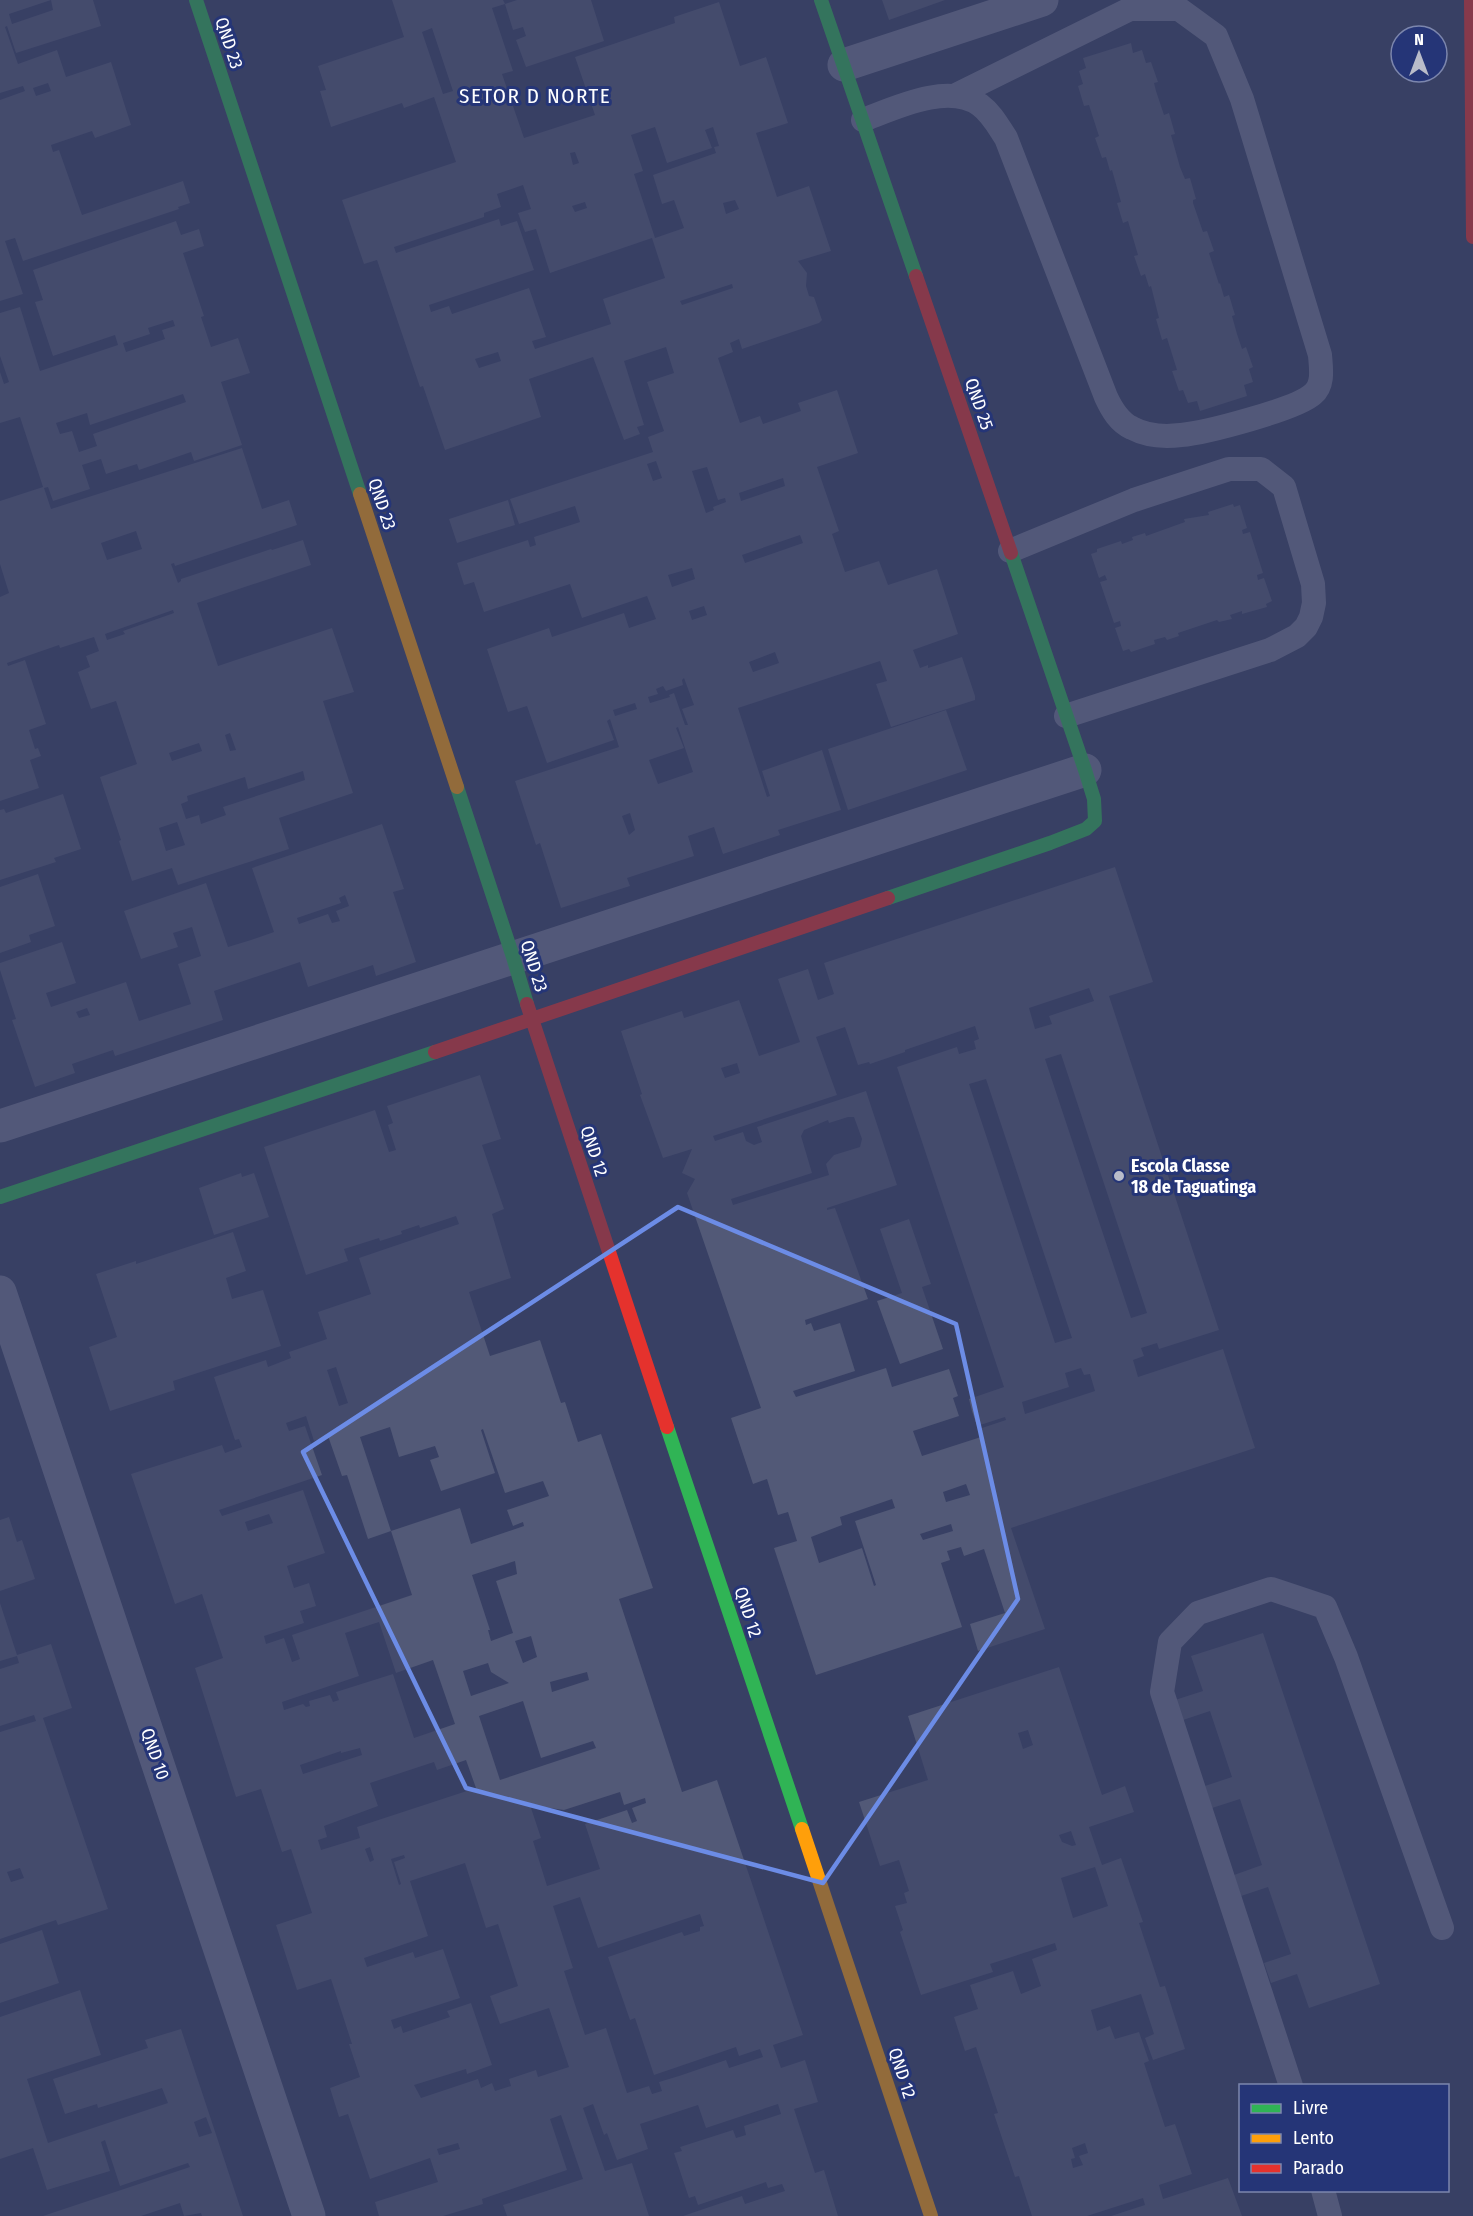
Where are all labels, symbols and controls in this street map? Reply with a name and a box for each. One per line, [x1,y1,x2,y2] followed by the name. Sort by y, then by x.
[210,14,248,72] street label: QND 23
[1389,24,1449,84] north arrow
[1414,30,1424,49] text: N
[459,83,611,109] district label: SETOR D NORTE
[960,375,998,433] street label: QND 25
[363,475,401,533] street label: QND 23
[516,937,552,995] street label: QND 23
[576,1123,612,1179] street label: QND 12
[1131,1155,1256,1198] place label: Escola Classe 18 de Taguatinga
[1112,1169,1126,1183] marker: Escola Classe 18 de Taguatinga
[730,1584,766,1640] street label: QND 12
[136,1725,174,1783] street label: QND 10
[884,2045,920,2101] street label: QND 12
[1239,2084,1449,2192] legend
[1293,2097,1328,2119] text: Livre
[1293,2127,1334,2149] text: Lento
[1293,2157,1344,2179] text: Parado

